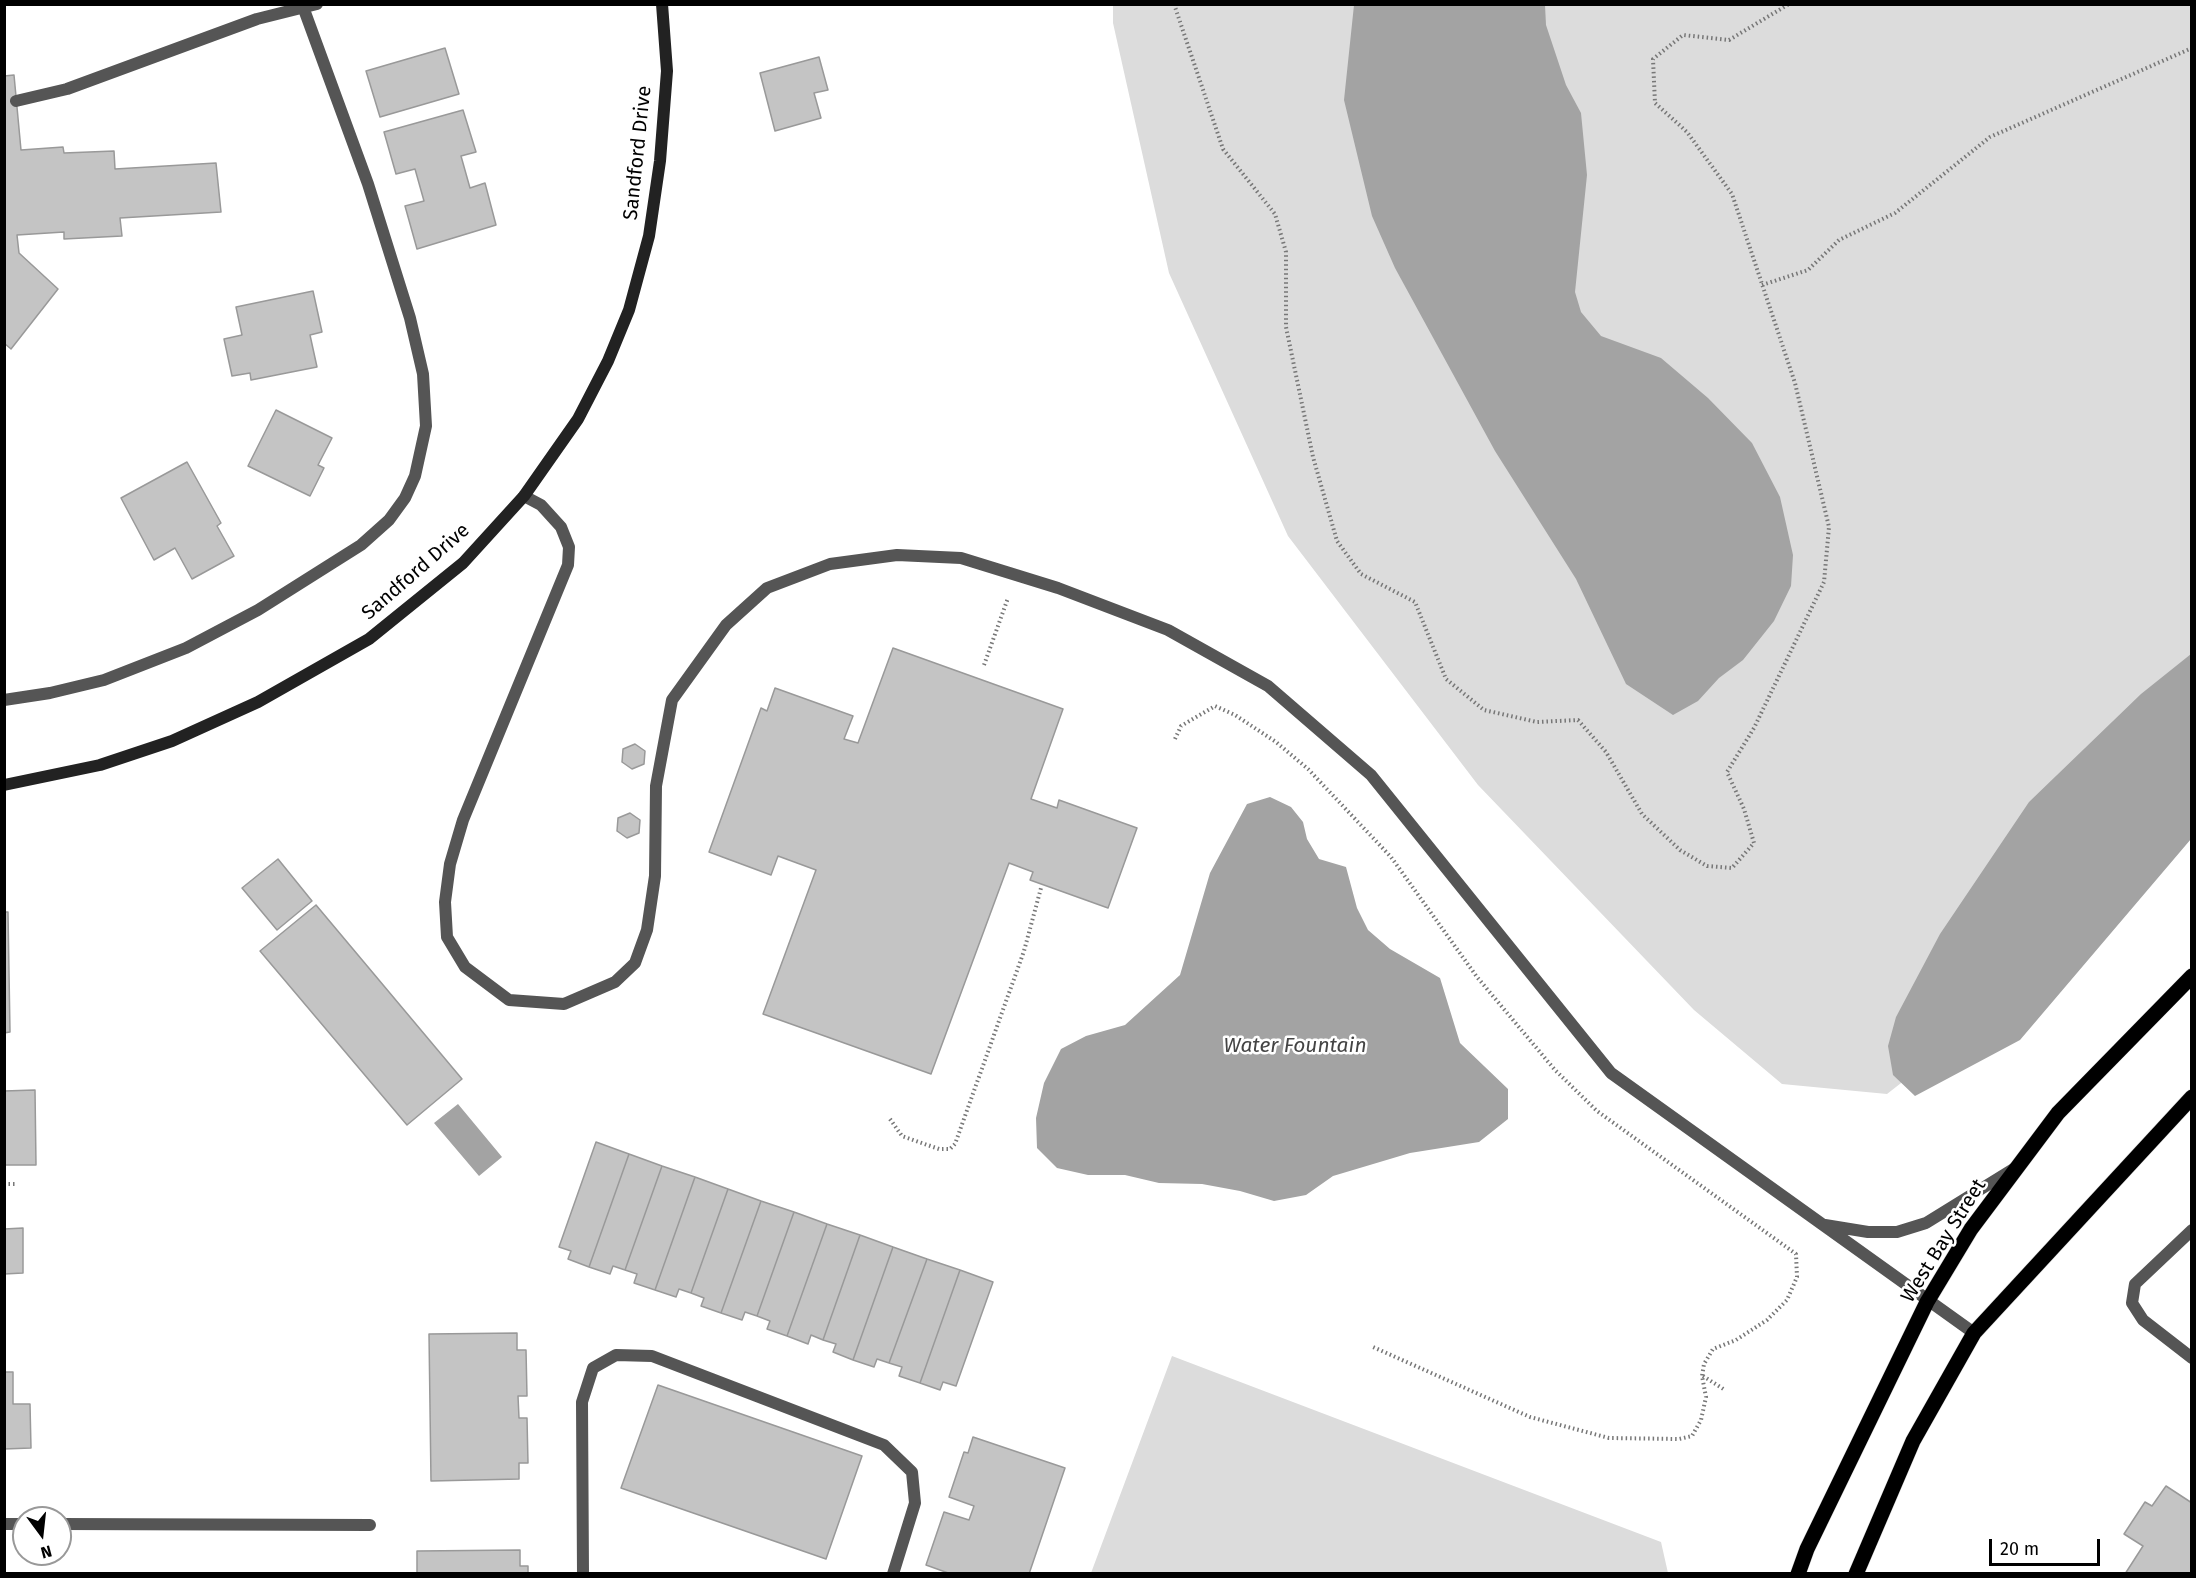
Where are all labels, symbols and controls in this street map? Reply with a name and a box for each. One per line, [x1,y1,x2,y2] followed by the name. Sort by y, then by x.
[619,85,657,221] street label: Sandford Drive
[357,519,475,625] street label: Sandford Drive
[1223,1033,1367,1059] water label: Water Fountain
[1896,1175,1992,1307] street label: West Bay Street
[12,1506,72,1566] north arrow
[1992,1527,2103,1565] scale bar
[2000,1538,2039,1560] text: 20 m
[39,1541,54,1562] text: N

